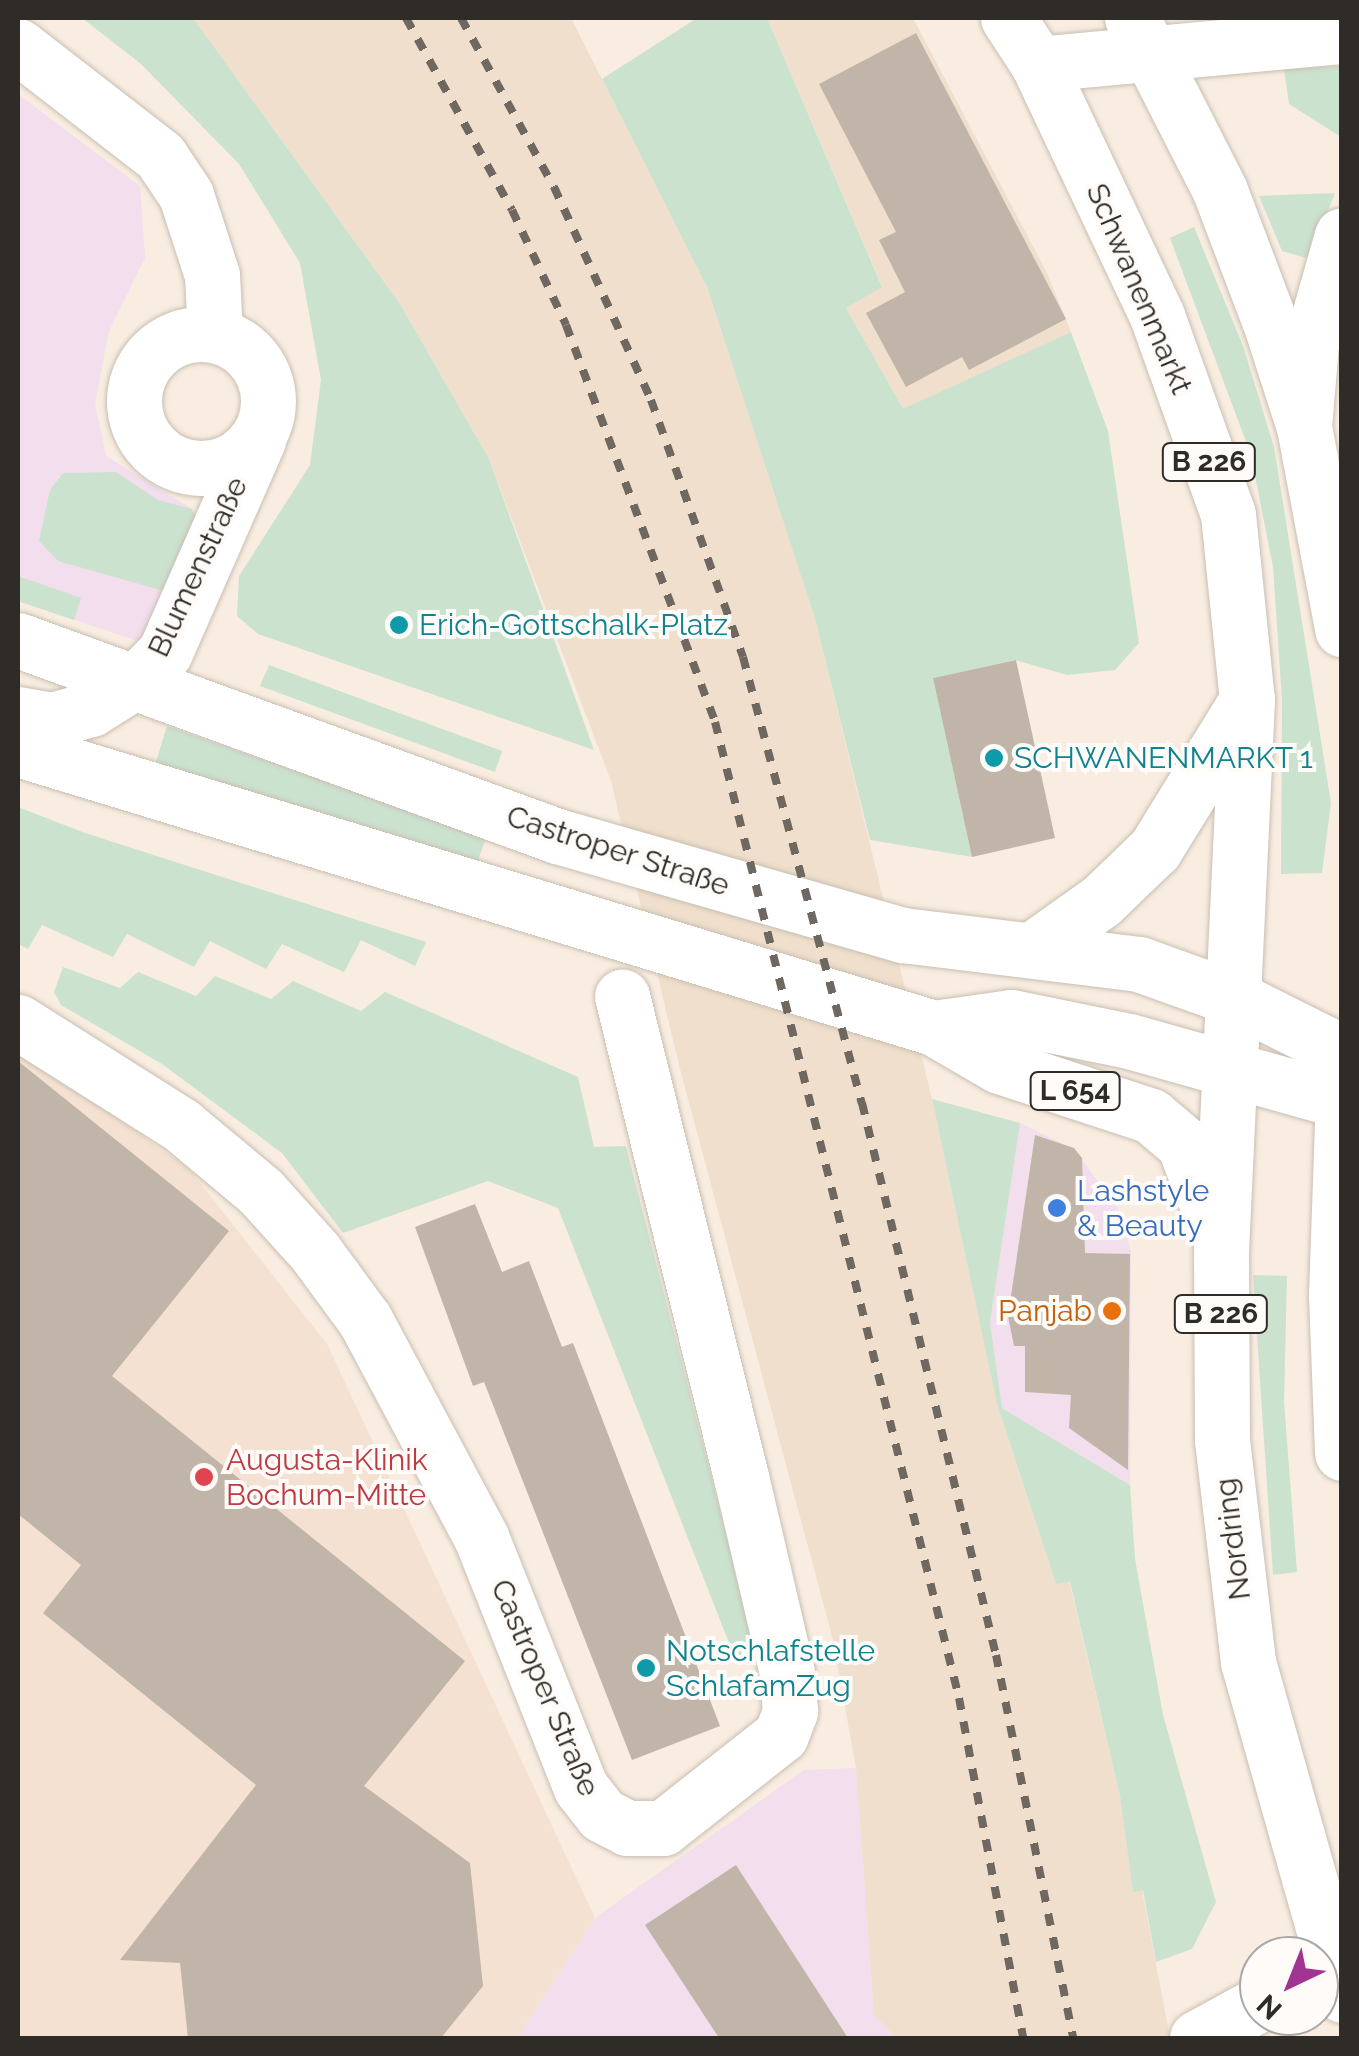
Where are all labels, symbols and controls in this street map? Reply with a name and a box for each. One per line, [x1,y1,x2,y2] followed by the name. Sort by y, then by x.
[1078,178,1200,400] street label: Schwanenmarkt
[1162,439,1256,485] road number: B 226
[141,471,255,663] street label: Blumenstraße
[419,607,728,643] place label: Erich-Gottschalk-Platz
[388,614,410,636] marker: Erich-Gottschalk-Platz
[1014,740,1314,776] place label: SCHWANENMARKT 1
[983,747,1005,769] marker: SCHWANENMARKT 1
[502,798,734,904] street label: Castroper Straße
[1028,1068,1122,1114] road number: L 654
[1077,1173,1209,1244] place label: Lashstyle & Beauty
[1046,1197,1068,1219] marker: Lashstyle & Beauty
[1174,1291,1268,1337] road number: B 226
[998,1293,1092,1329] place label: Panjab
[1101,1300,1123,1322] marker: Panjab
[226,1442,428,1512] place label: Augusta-Klinik Bochum-Mitte
[191,1464,217,1490] marker: Augusta-Klinik Bochum-Mitte
[1208,1476,1258,1602] street label: Nordring
[483,1574,607,1802] street label: Castroper Straße
[666,1633,875,1704] place label: Notschlafstelle SchlafamZug
[635,1657,657,1679] marker: Notschlafstelle SchlafamZug
[1239,1936,1339,2036] north arrow
[1250,1987,1289,2026] text: N

